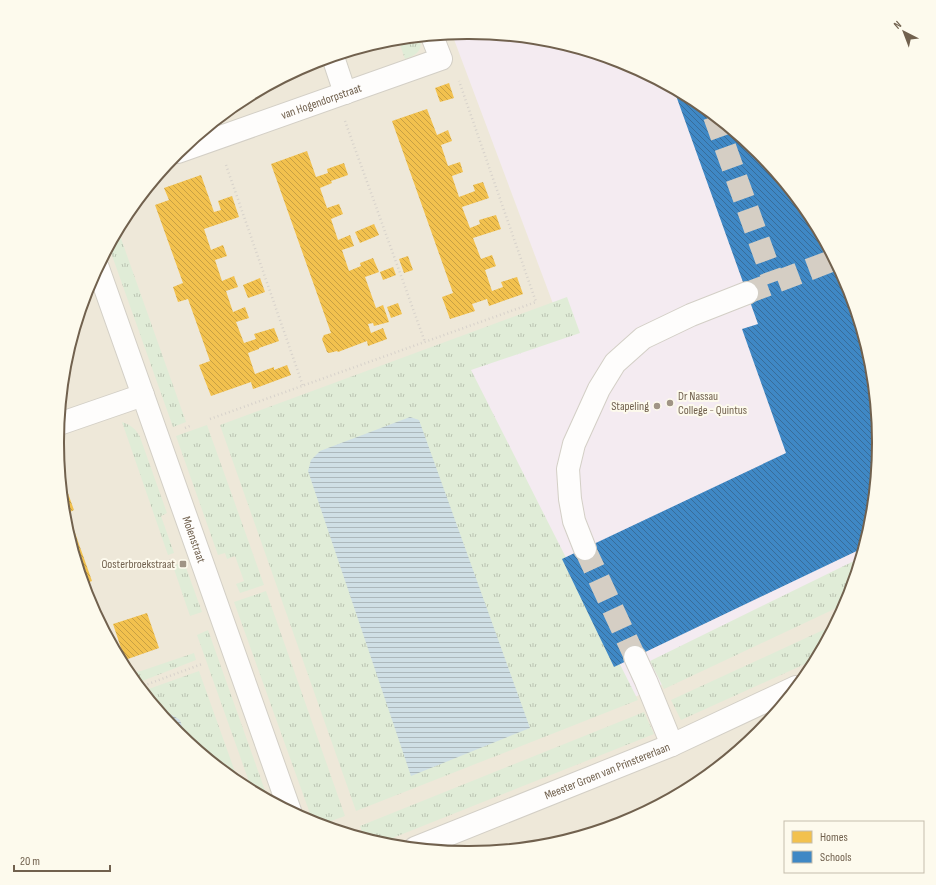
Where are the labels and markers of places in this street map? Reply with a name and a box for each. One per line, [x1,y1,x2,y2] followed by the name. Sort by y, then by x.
[678,389,747,418] place label: Dr Nassau College - Quintus
[665,398,675,408] marker: Dr Nassau College - Quintus
[611,399,649,414] place label: Stapeling
[652,401,662,411] marker: Stapeling
[101,557,175,572] place label: Oosterbroekstraat
[178,559,188,569] marker: Oosterbroekstraat

